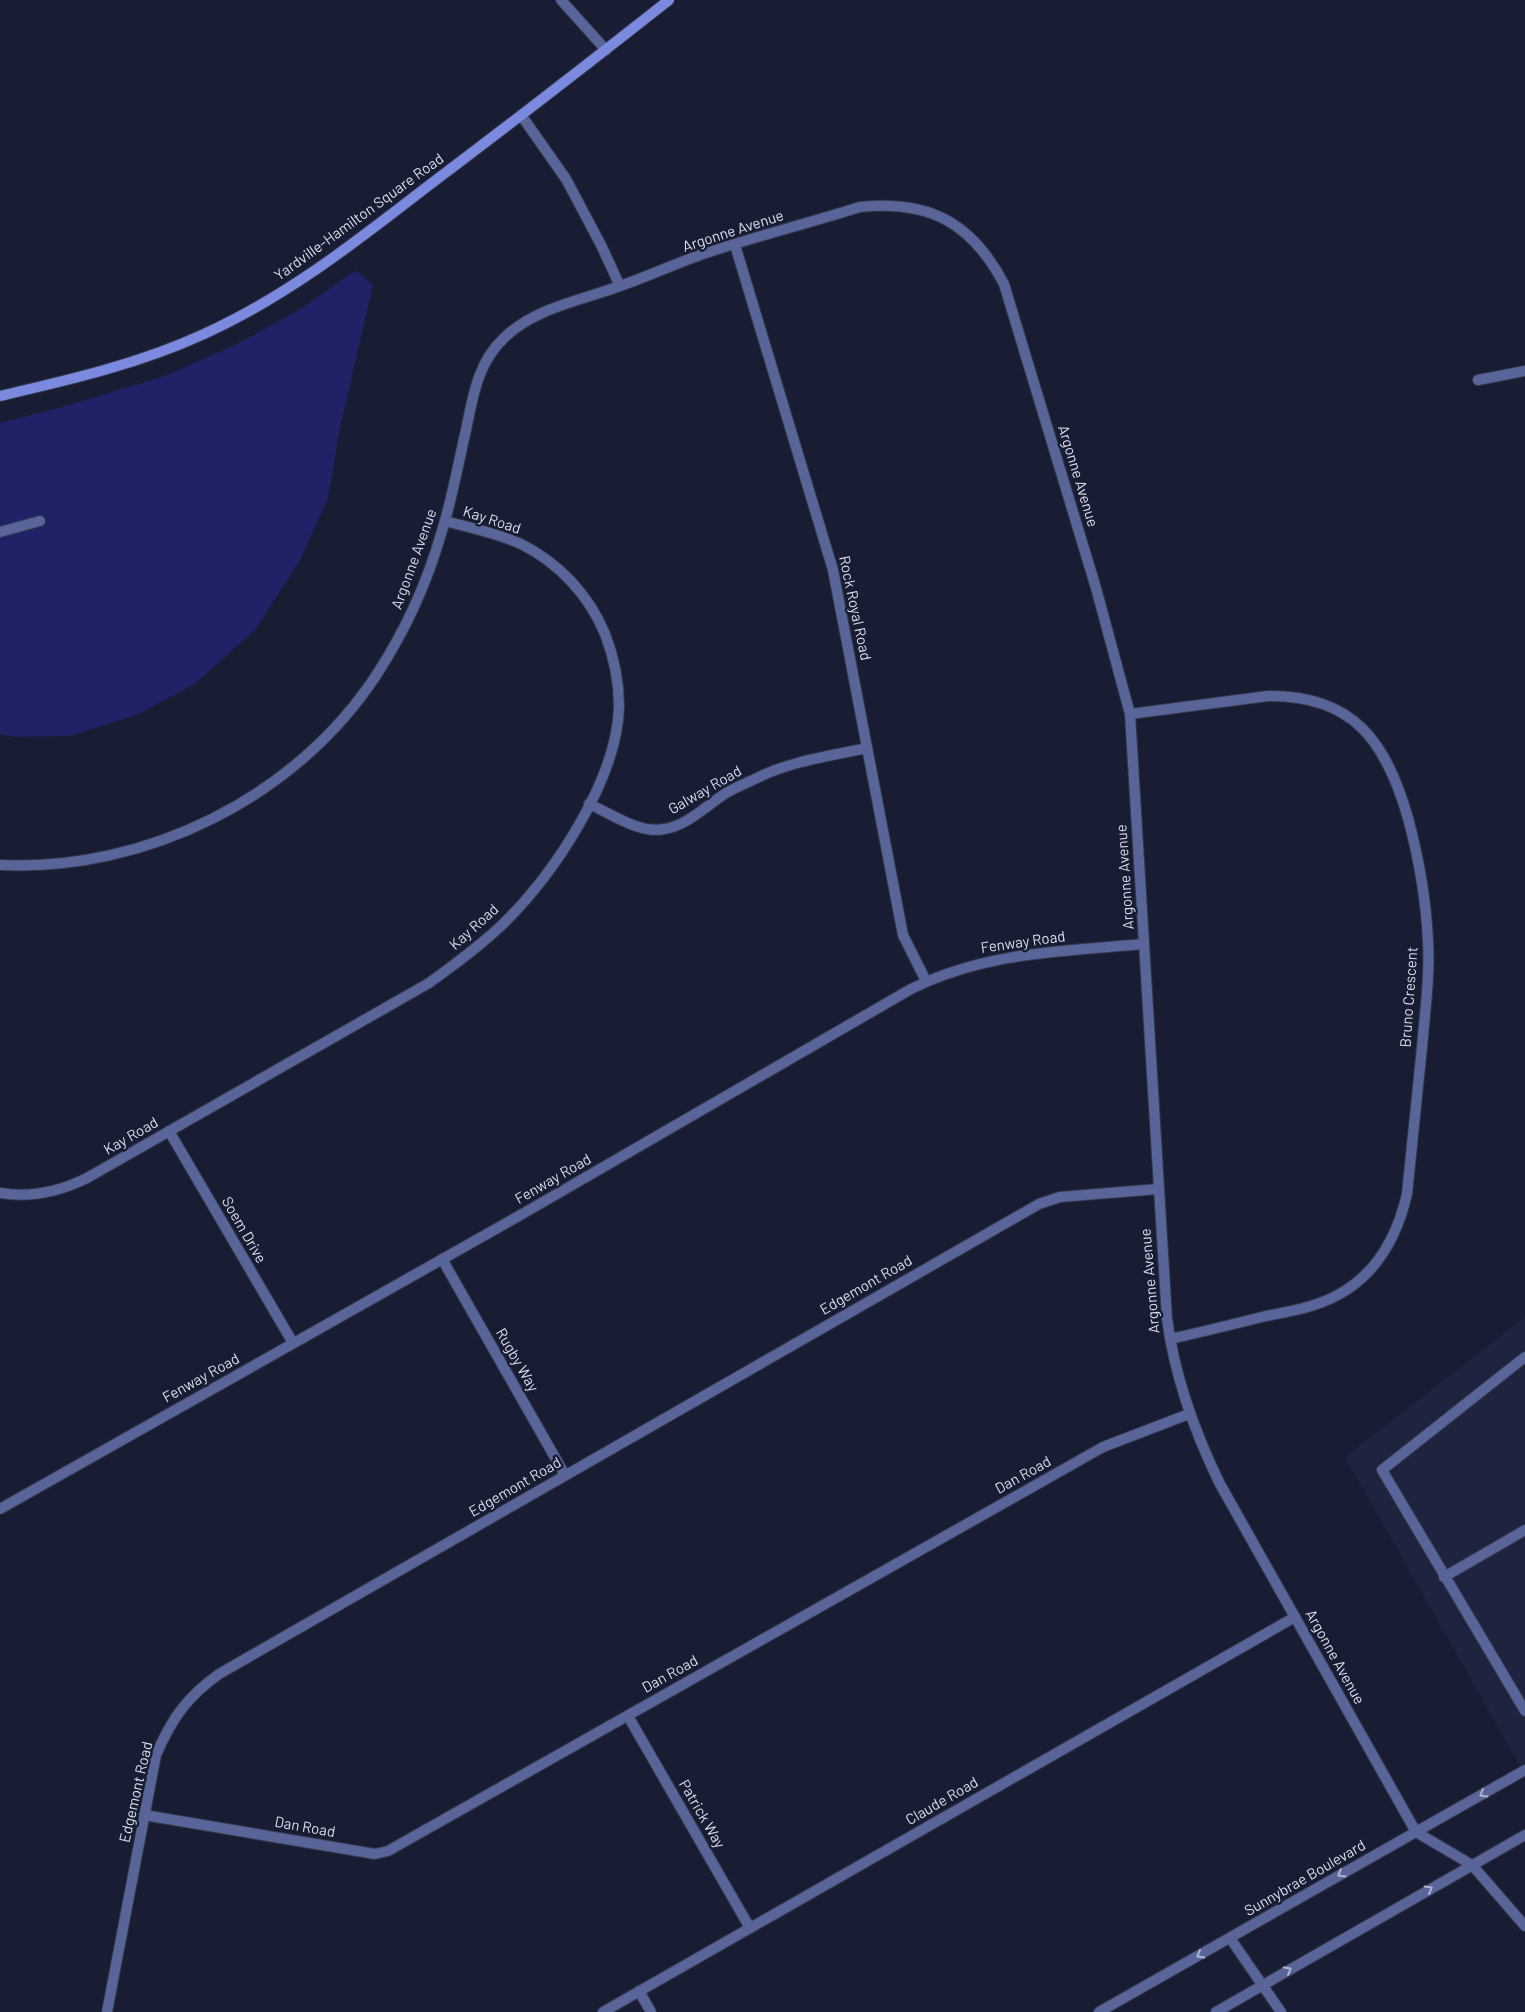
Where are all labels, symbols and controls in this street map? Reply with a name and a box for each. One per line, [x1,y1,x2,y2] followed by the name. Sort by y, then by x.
[270,149,447,284] street label: Yardville-Hamilton Square Road
[680,205,786,255] street label: Argonne Avenue
[1055,423,1103,529] street label: Argonne Avenue
[461,501,524,537] street label: Kay Road
[387,506,440,611] street label: Argonne Avenue
[836,554,876,662] street label: Rock Royal Road
[665,761,744,817] street label: Galway Road
[1111,824,1137,930] street label: Argonne Avenue
[445,900,502,953] street label: Kay Road
[979,926,1066,956] street label: Fenway Road
[1396,946,1421,1048] street label: Bruno Crescent
[100,1112,161,1158] street label: Kay Road
[511,1149,594,1207] street label: Fenway Road
[219,1193,271,1266] street label: Soem Drive
[1135,1228,1163,1334] street label: Argonne Avenue
[816,1250,915,1318] street label: Edgemont Road
[493,1325,543,1394] street label: Rugby Way
[159,1349,242,1406] street label: Fenway Road
[991,1451,1054,1497] street label: Dan Road
[465,1452,564,1520] street label: Edgemont Road
[1302,1606,1369,1707] street label: Argonne Avenue
[638,1650,701,1696] street label: Dan Road
[115,1739,155,1844] street label: Edgemont Road
[902,1772,981,1828] street label: Claude Road
[676,1776,730,1851] street label: Patrick Way
[1479,1788,1488,1798] one-way arrow
[274,1812,337,1840] street label: Dan Road
[1241,1835,1368,1919] street label: Sunnybrae Boulevard
[1338,1868,1347,1878] one-way arrow
[1424,1886,1433,1896] one-way arrow
[1197,1948,1206,1958] one-way arrow
[1283,1967,1292,1977] one-way arrow

